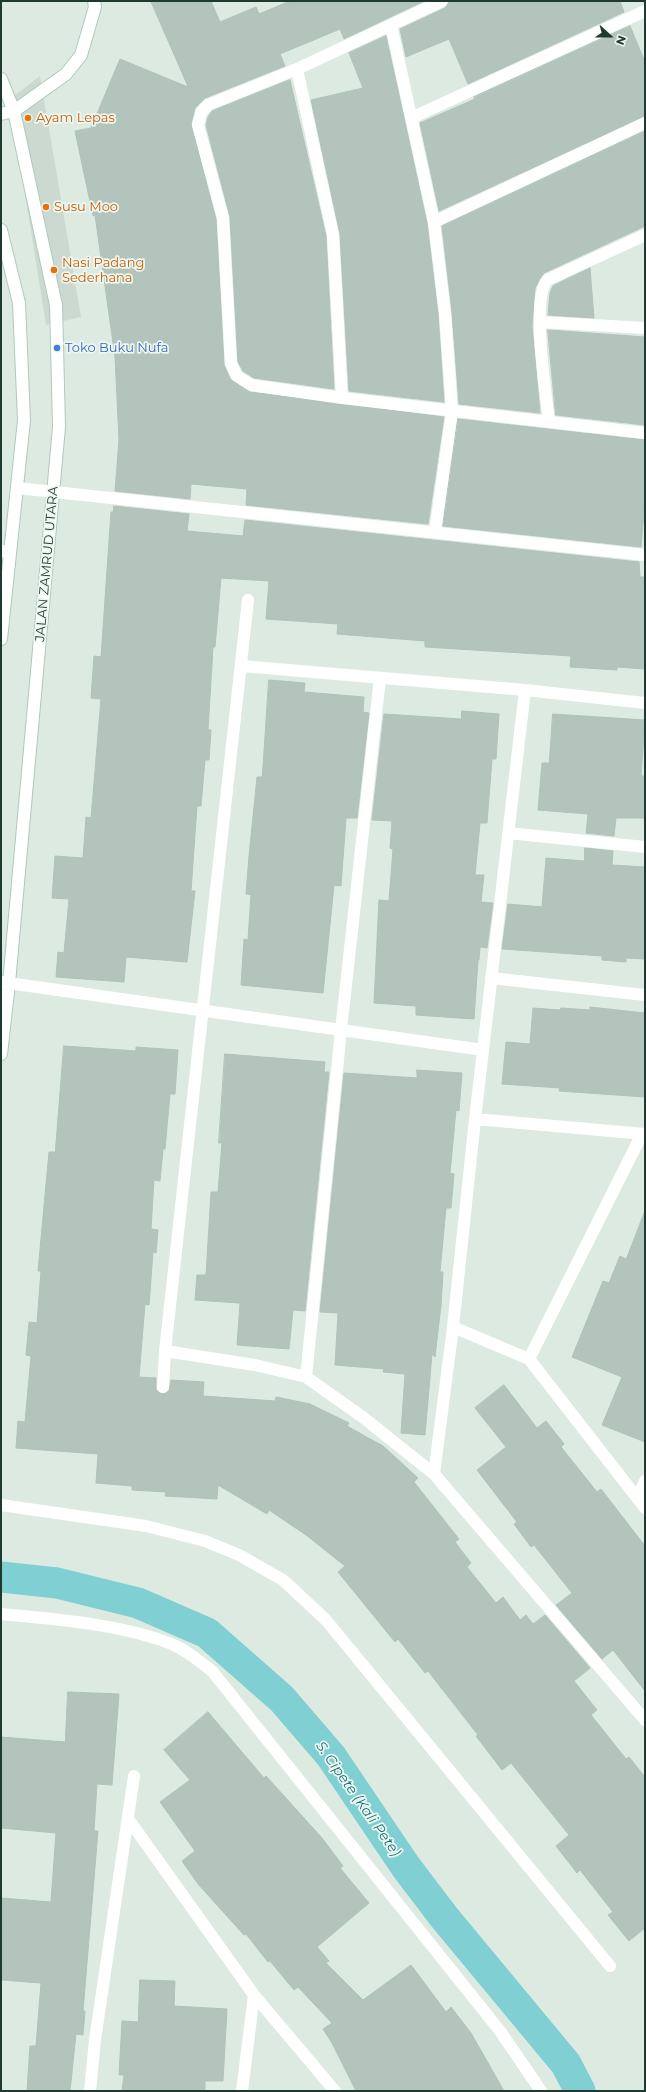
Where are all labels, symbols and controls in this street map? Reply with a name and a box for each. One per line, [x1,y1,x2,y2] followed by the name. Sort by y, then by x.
[590,16,630,56] north arrow
[613,34,629,47] text: N
[36,110,115,126] place label: Ayam Lepas
[23,113,33,123] marker: Ayam Lepas
[54,199,118,215] place label: Susu Moo
[41,202,51,212] marker: Susu Moo
[62,255,144,286] place label: Nasi Padang Sederhana
[49,265,59,275] marker: Nasi Padang Sederhana
[65,340,169,356] place label: Toko Buku Nufa
[52,343,62,353] marker: Toko Buku Nufa
[32,486,62,642] street label: JALAN ZAMRUD UTARA
[312,1738,404,1860] water label: S. Cipete (Kali Pete)

